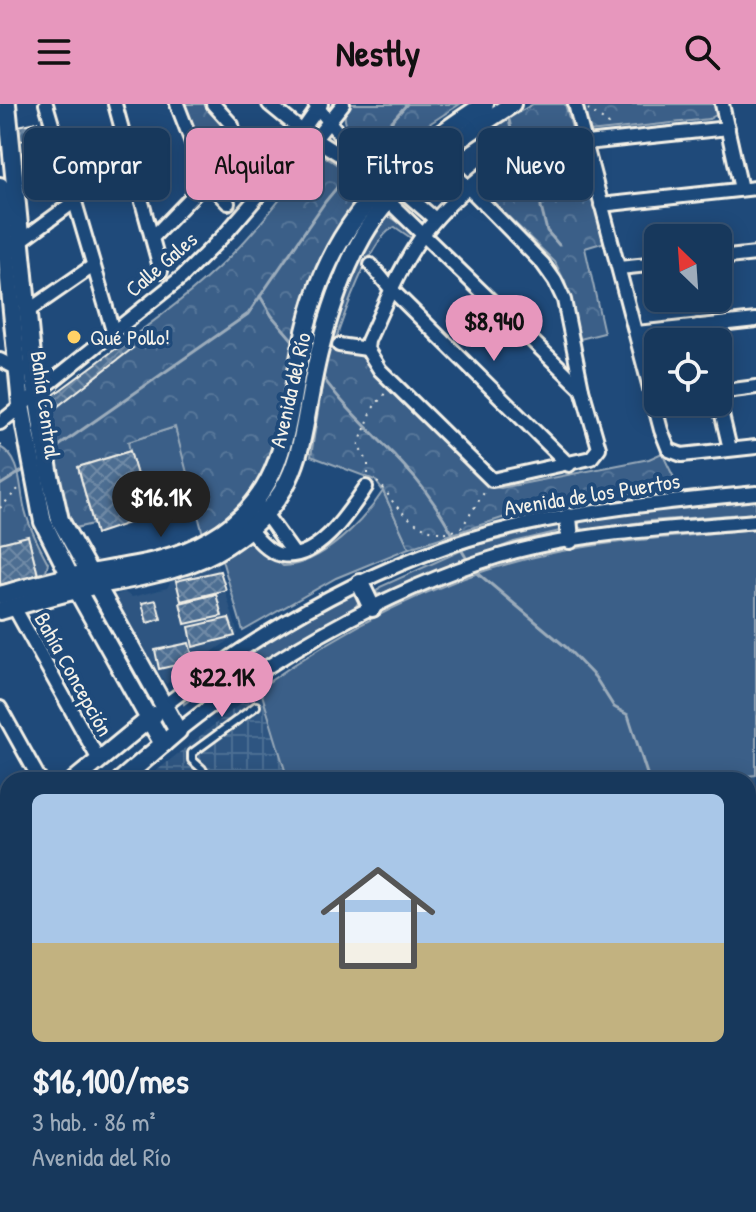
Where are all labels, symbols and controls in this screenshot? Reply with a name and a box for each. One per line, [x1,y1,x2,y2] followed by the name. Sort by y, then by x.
[336,28,420,77] text: Nestly
[32,30,76,74] icon: menu
[680,30,724,74] icon: search
[24,128,170,200] chip: Comprar
[186,128,323,200] chip: Alquilar
[339,128,462,200] chip: Filtros
[478,128,593,200] chip: Nuevo
[119,224,203,304] street label: Calle Gales
[644,224,732,312] north arrow
[644,224,732,416] map controls
[429,295,559,363] pin: $8,940
[464,303,524,338] text: $8,940
[90,322,170,352] place label: Qué Pollo!
[65,328,83,346] marker: Qué Pollo!
[644,328,732,416] button: locate
[262,329,318,451] street label: Avenida del Río
[24,349,68,461] street label: Bahía Central
[502,465,682,523] street label: Avenida de los Puertos
[96,471,226,539] pin: $16.1K
[130,479,192,514] text: $16.1K
[28,607,120,741] street label: Bahía Concepción
[157,651,287,719] pin: $22.1K
[189,659,255,694] text: $22.1K
[306,846,450,990] icon: home
[32,1058,189,1104] text: $16,100/mes
[32,1104,155,1139] text: 3 hab. · 86 m²
[32,1139,171,1174] text: Avenida del Río

